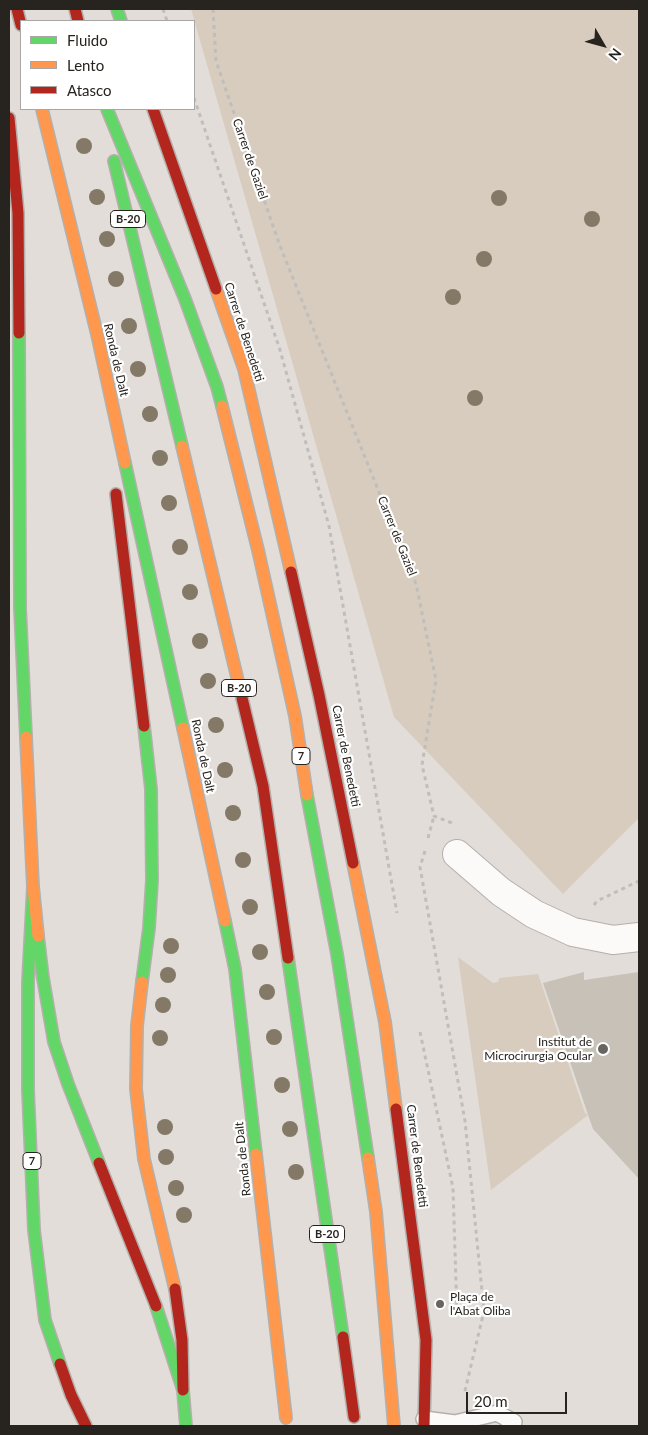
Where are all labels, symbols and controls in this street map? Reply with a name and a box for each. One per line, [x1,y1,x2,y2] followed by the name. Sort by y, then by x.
[20,20,195,110] legend
[578,20,628,70] north arrow
[67,31,108,49] text: Fluido
[605,45,625,64] text: N
[67,56,104,74] text: Lento
[67,81,112,99] text: Atasco
[229,117,271,201] street label: Carrer de Gaziel
[110,210,146,228] road number: B-20
[221,281,267,383] street label: Carrer de Benedetti
[101,322,131,398] street label: Ronda de Dalt
[374,494,420,578] street label: Carrer de Gaziel
[222,680,256,696] road number: B-20
[329,704,363,808] street label: Carrer de Benedetti
[188,718,218,794] street label: Ronda de Dalt
[292,748,310,764] road number: 7
[484,1035,592,1063] place label: Institut de Microcirurgia Ocular
[596,1042,610,1056] marker: Institut de Microcirurgia Ocular
[404,1104,430,1208] street label: Carrer de Benedetti
[232,1121,254,1197] street label: Ronda de Dalt
[23,1152,41,1170] road number: 7
[310,1226,344,1242] road number: B-20
[450,1290,511,1318] place label: Plaça de l'Abat Oliba
[434,1298,446,1310] marker: Plaça de l'Abat Oliba
[468,1382,569,1414] scale bar
[474,1392,508,1410] text: 20 m

